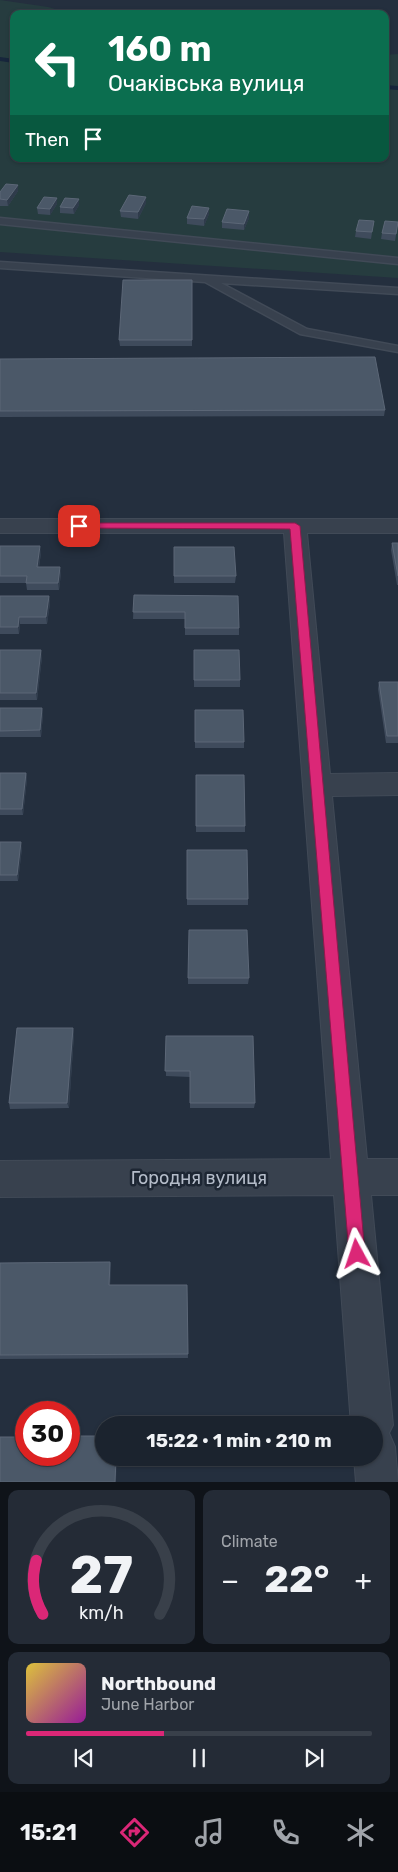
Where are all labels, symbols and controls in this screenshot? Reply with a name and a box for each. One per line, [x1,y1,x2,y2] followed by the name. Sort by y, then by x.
[108,28,212,70] text: 160 m
[25,30,90,95] icon: left
[108,70,305,97] text: Очаківська вулиця
[79,125,107,153] icon: arrive
[25,128,69,151] text: Then
[58,505,100,547] pin
[65,512,93,540] icon: arrive
[131,1167,267,1189] street label: Городня вулиця
[330,1227,382,1279] position arrow
[15,1401,80,1466] speed limit sign: 30
[146,1429,332,1452] text: 15:22 · 1 min · 210 m
[221,1532,278,1551] text: Climate
[70,1544,133,1606] text: 27
[264,1556,329,1602] text: 22°
[221,1564,239,1597] text: −
[355,1564,372,1597] text: +
[79,1602,124,1623] text: km/h
[101,1672,216,1695] text: Northbound
[101,1695,194,1714] text: June Harbor
[70,1744,98,1772] icon: previous
[185,1744,213,1772] icon: pause
[300,1744,328,1772] icon: next
[117,1815,152,1850] icon: directions
[192,1815,227,1850] icon: music
[268,1815,303,1850] icon: phone
[343,1815,378,1850] icon: climate
[20,1819,77,1846] text: 15:21

